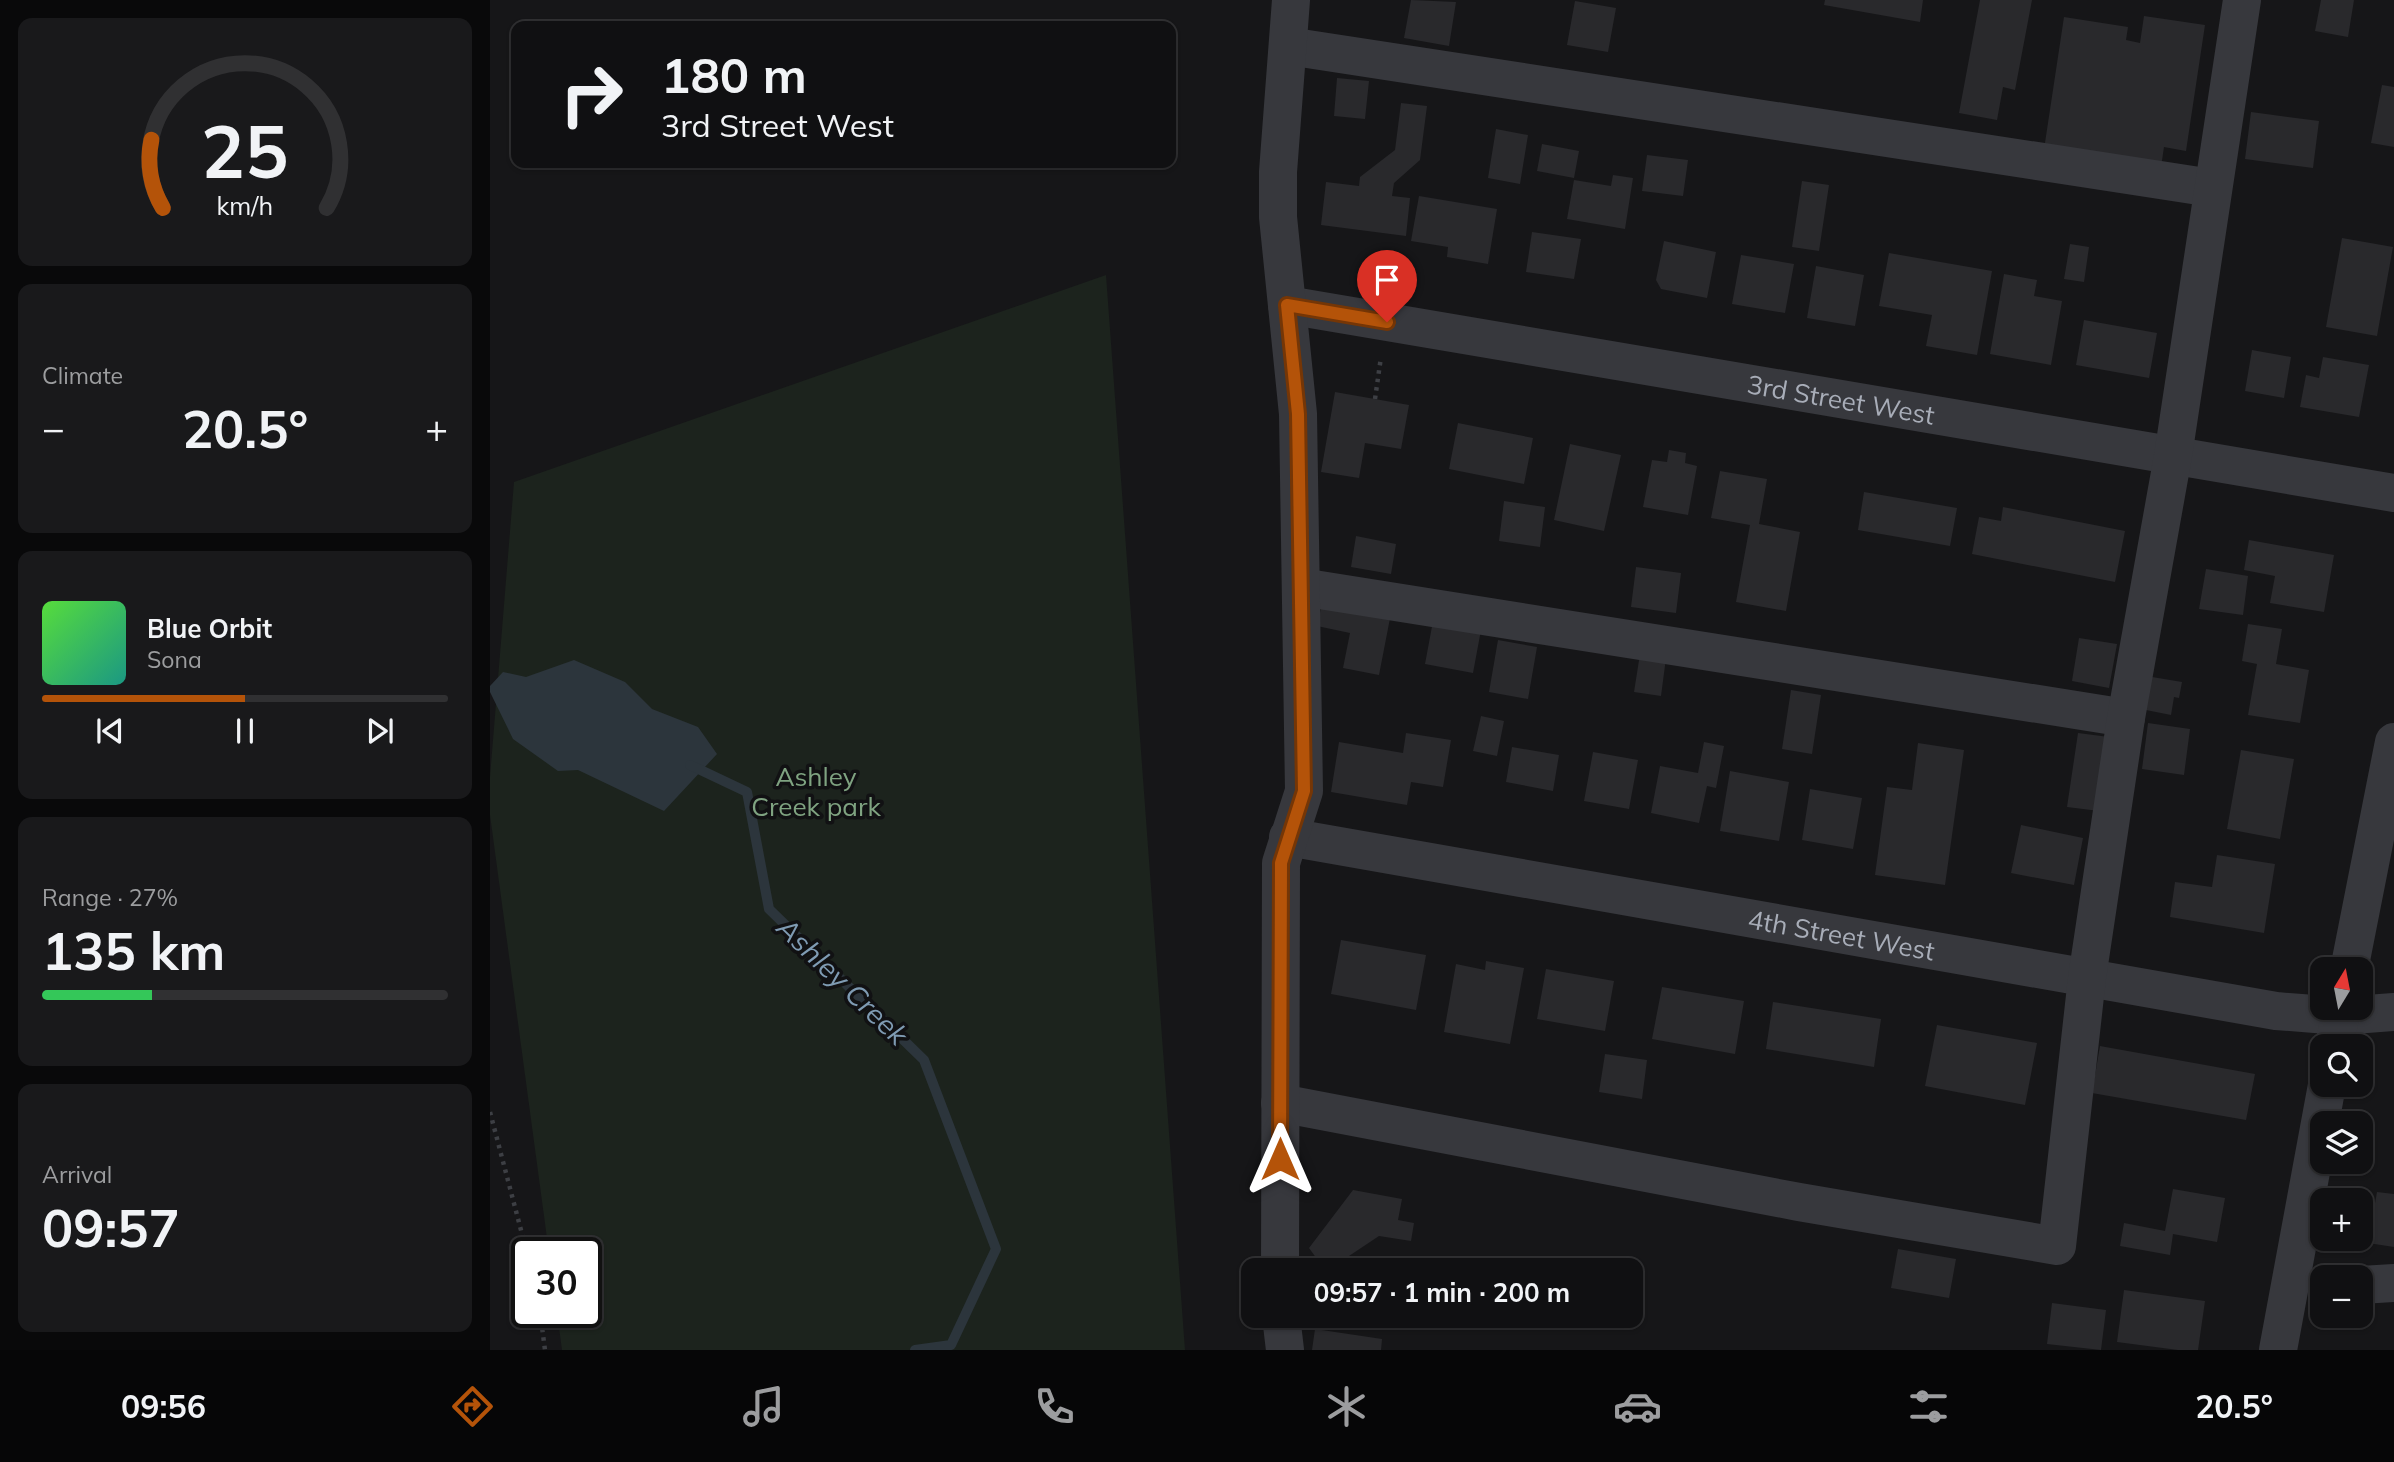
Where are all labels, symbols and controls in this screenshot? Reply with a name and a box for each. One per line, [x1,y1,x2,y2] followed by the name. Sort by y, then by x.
[661,44,807,105] text: 180 m
[546,49,637,140] icon: right
[661,105,894,145] text: 3rd Street West
[201,106,289,197] text: 25
[217,190,273,221] text: km/h
[1357,250,1417,322] pin
[1368,261,1406,299] icon: arrive
[42,361,123,390] text: Climate
[1745,367,1937,431] street label: 3rd Street West
[182,396,308,461] text: 20.5°
[42,404,65,452] text: −
[425,404,448,452] text: +
[147,612,272,645] text: Blue Orbit
[147,645,202,674] text: Sona
[91,712,129,750] icon: previous
[226,712,264,750] icon: pause
[361,712,399,750] icon: next
[751,760,881,823] park label: Ashley Creek park
[42,883,178,912] text: Range · 27%
[1746,902,1937,967] street label: 4th Street West
[769,909,917,1053] water label: Ashley Creek
[42,918,225,983] text: 135 km
[2310,957,2373,1020] north arrow
[2310,957,2373,1328] map controls
[2310,1034,2373,1097] button: search
[2310,1111,2373,1174] button: layers
[1243,1122,1317,1196] position arrow
[42,1160,112,1189] text: Arrival
[2310,1188,2373,1251] button: +
[42,1195,180,1260] text: 09:57
[511,1237,602,1328] speed limit sign: 30
[2310,1265,2373,1328] button: −
[1314,1276,1570,1309] text: 09:57 · 1 min · 200 m
[448,1382,497,1431] icon: directions
[739,1382,788,1431] icon: music
[1030,1382,1079,1431] icon: phone
[1322,1382,1371,1431] icon: climate
[1613,1382,1662,1431] icon: car
[1904,1382,1953,1431] icon: filters
[121,1386,206,1426] text: 09:56
[2195,1386,2273,1426] text: 20.5°

